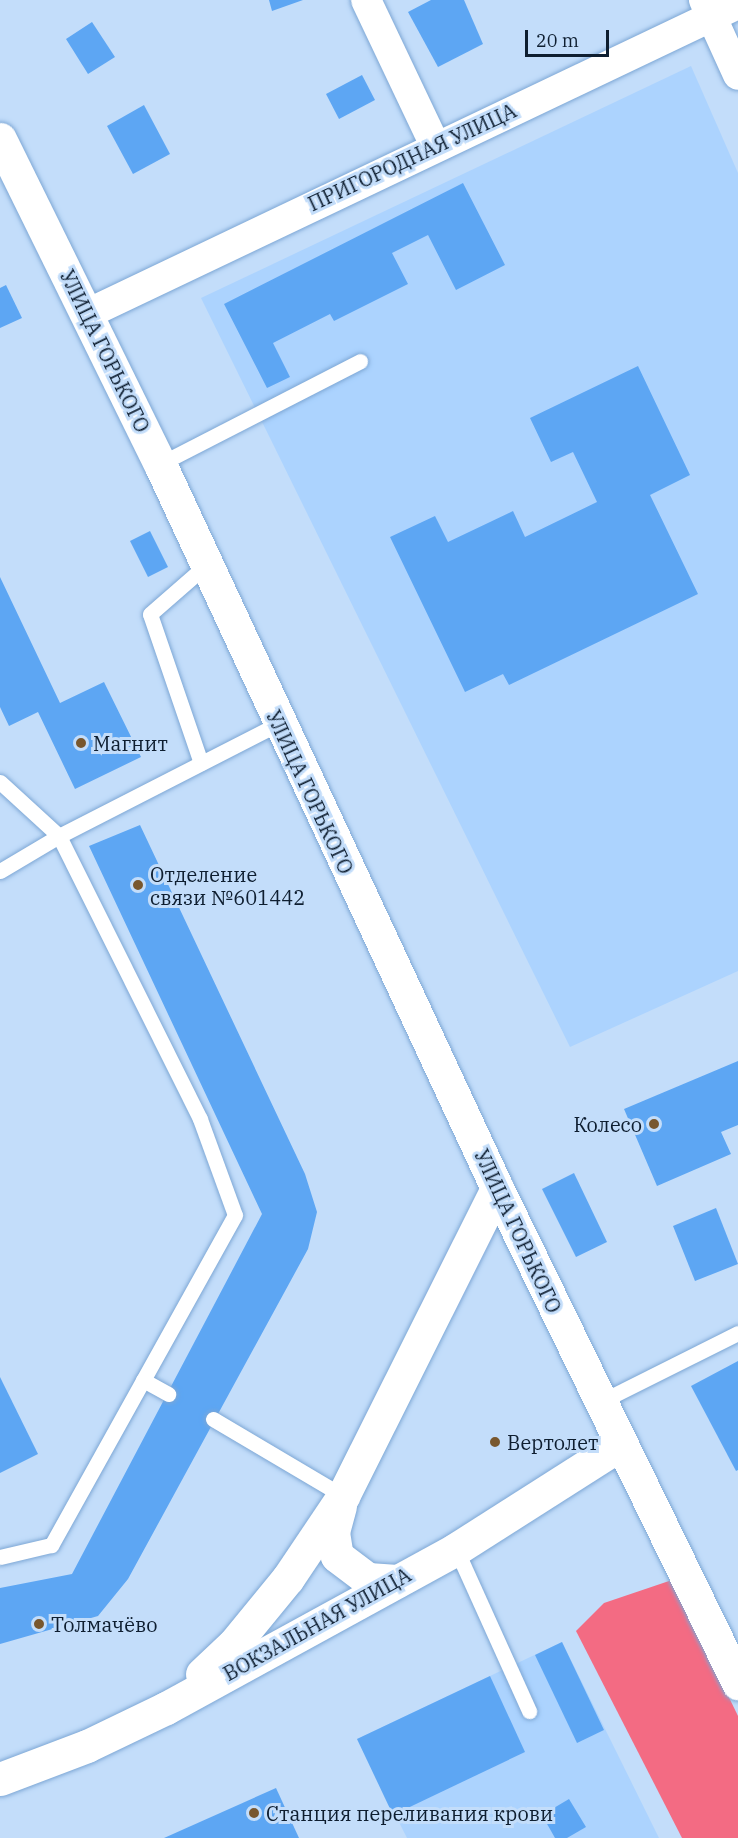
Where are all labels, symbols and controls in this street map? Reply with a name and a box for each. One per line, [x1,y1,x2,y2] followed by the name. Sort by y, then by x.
[528,18,612,56] scale bar
[536,29,579,52] text: 20 m
[304,98,520,216] street label: ПРИГОРОДНАЯ УЛИЦА
[55,266,155,436] street label: УЛИЦА ГОРЬКОГО
[262,706,358,878] street label: УЛИЦА ГОРЬКОГО
[93,731,168,755] place label: Магнит
[74,736,88,750] marker: Магнит
[150,862,305,909] place label: Отделение связи №601442
[131,878,145,892] marker: Отделение связи №601442
[573,1112,642,1136] place label: Колесо
[647,1117,661,1131] marker: Колесо
[470,1145,566,1317] street label: УЛИЦА ГОРЬКОГО
[507,1430,598,1454] place label: Вертолет
[488,1435,502,1449] marker: Вертолет
[219,1562,415,1686] street label: ВОКЗАЛЬНАЯ УЛИЦА
[51,1612,157,1636] place label: Толмачёво
[32,1617,46,1631] marker: Толмачёво
[266,1801,553,1825] place label: Станция переливания крови
[247,1806,261,1820] marker: Станция переливания крови

